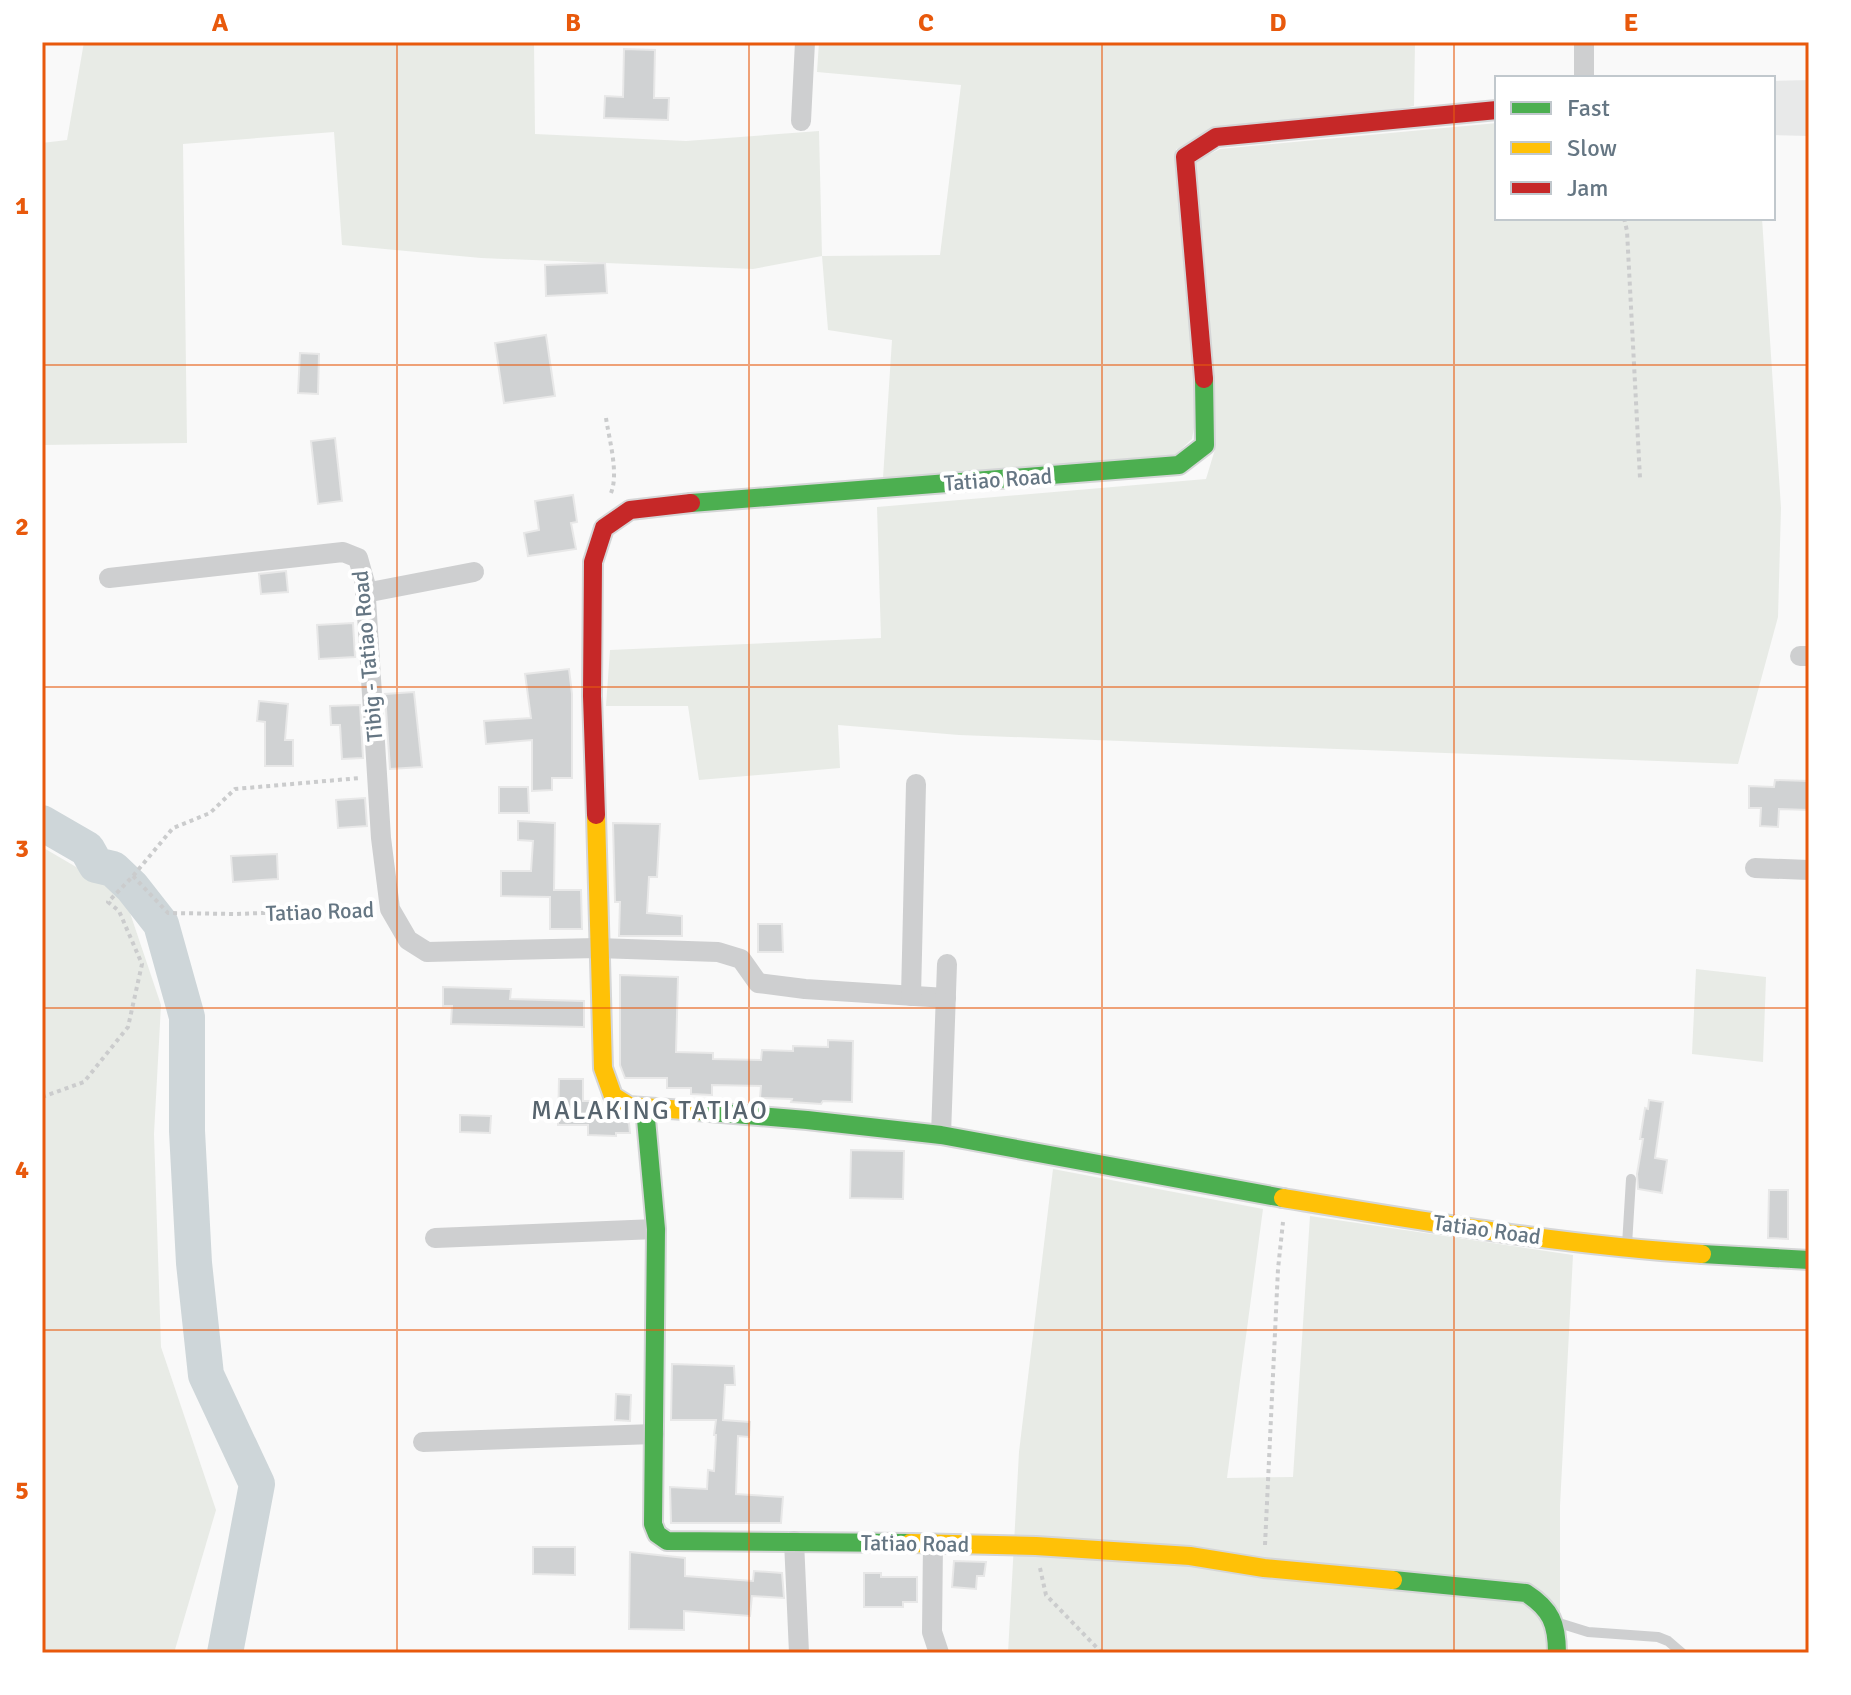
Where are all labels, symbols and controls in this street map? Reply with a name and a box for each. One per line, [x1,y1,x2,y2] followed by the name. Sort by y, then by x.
[212,7,229,39] text: A
[565,7,581,39] text: B
[918,7,934,39] text: C
[1269,7,1287,39] text: D
[1624,7,1638,39] text: E
[1495,76,1775,220] legend
[1567,93,1610,123] text: Fast
[1567,133,1617,163] text: Slow
[1567,173,1608,203] text: Jam
[15,190,29,222] text: 1
[943,462,1053,497] street label: Tatiao Road
[15,511,29,543] text: 2
[347,569,388,743] street label: Tibig - Tatiao Road
[15,833,29,865] text: 3
[265,896,375,927] street label: Tatiao Road
[531,1095,769,1127] district label: MALAKING TATIAO
[15,1154,29,1186] text: 4
[1431,1209,1542,1250] street label: Tatiao Road
[15,1475,29,1507] text: 5
[861,1529,969,1558] street label: Tatiao Road

